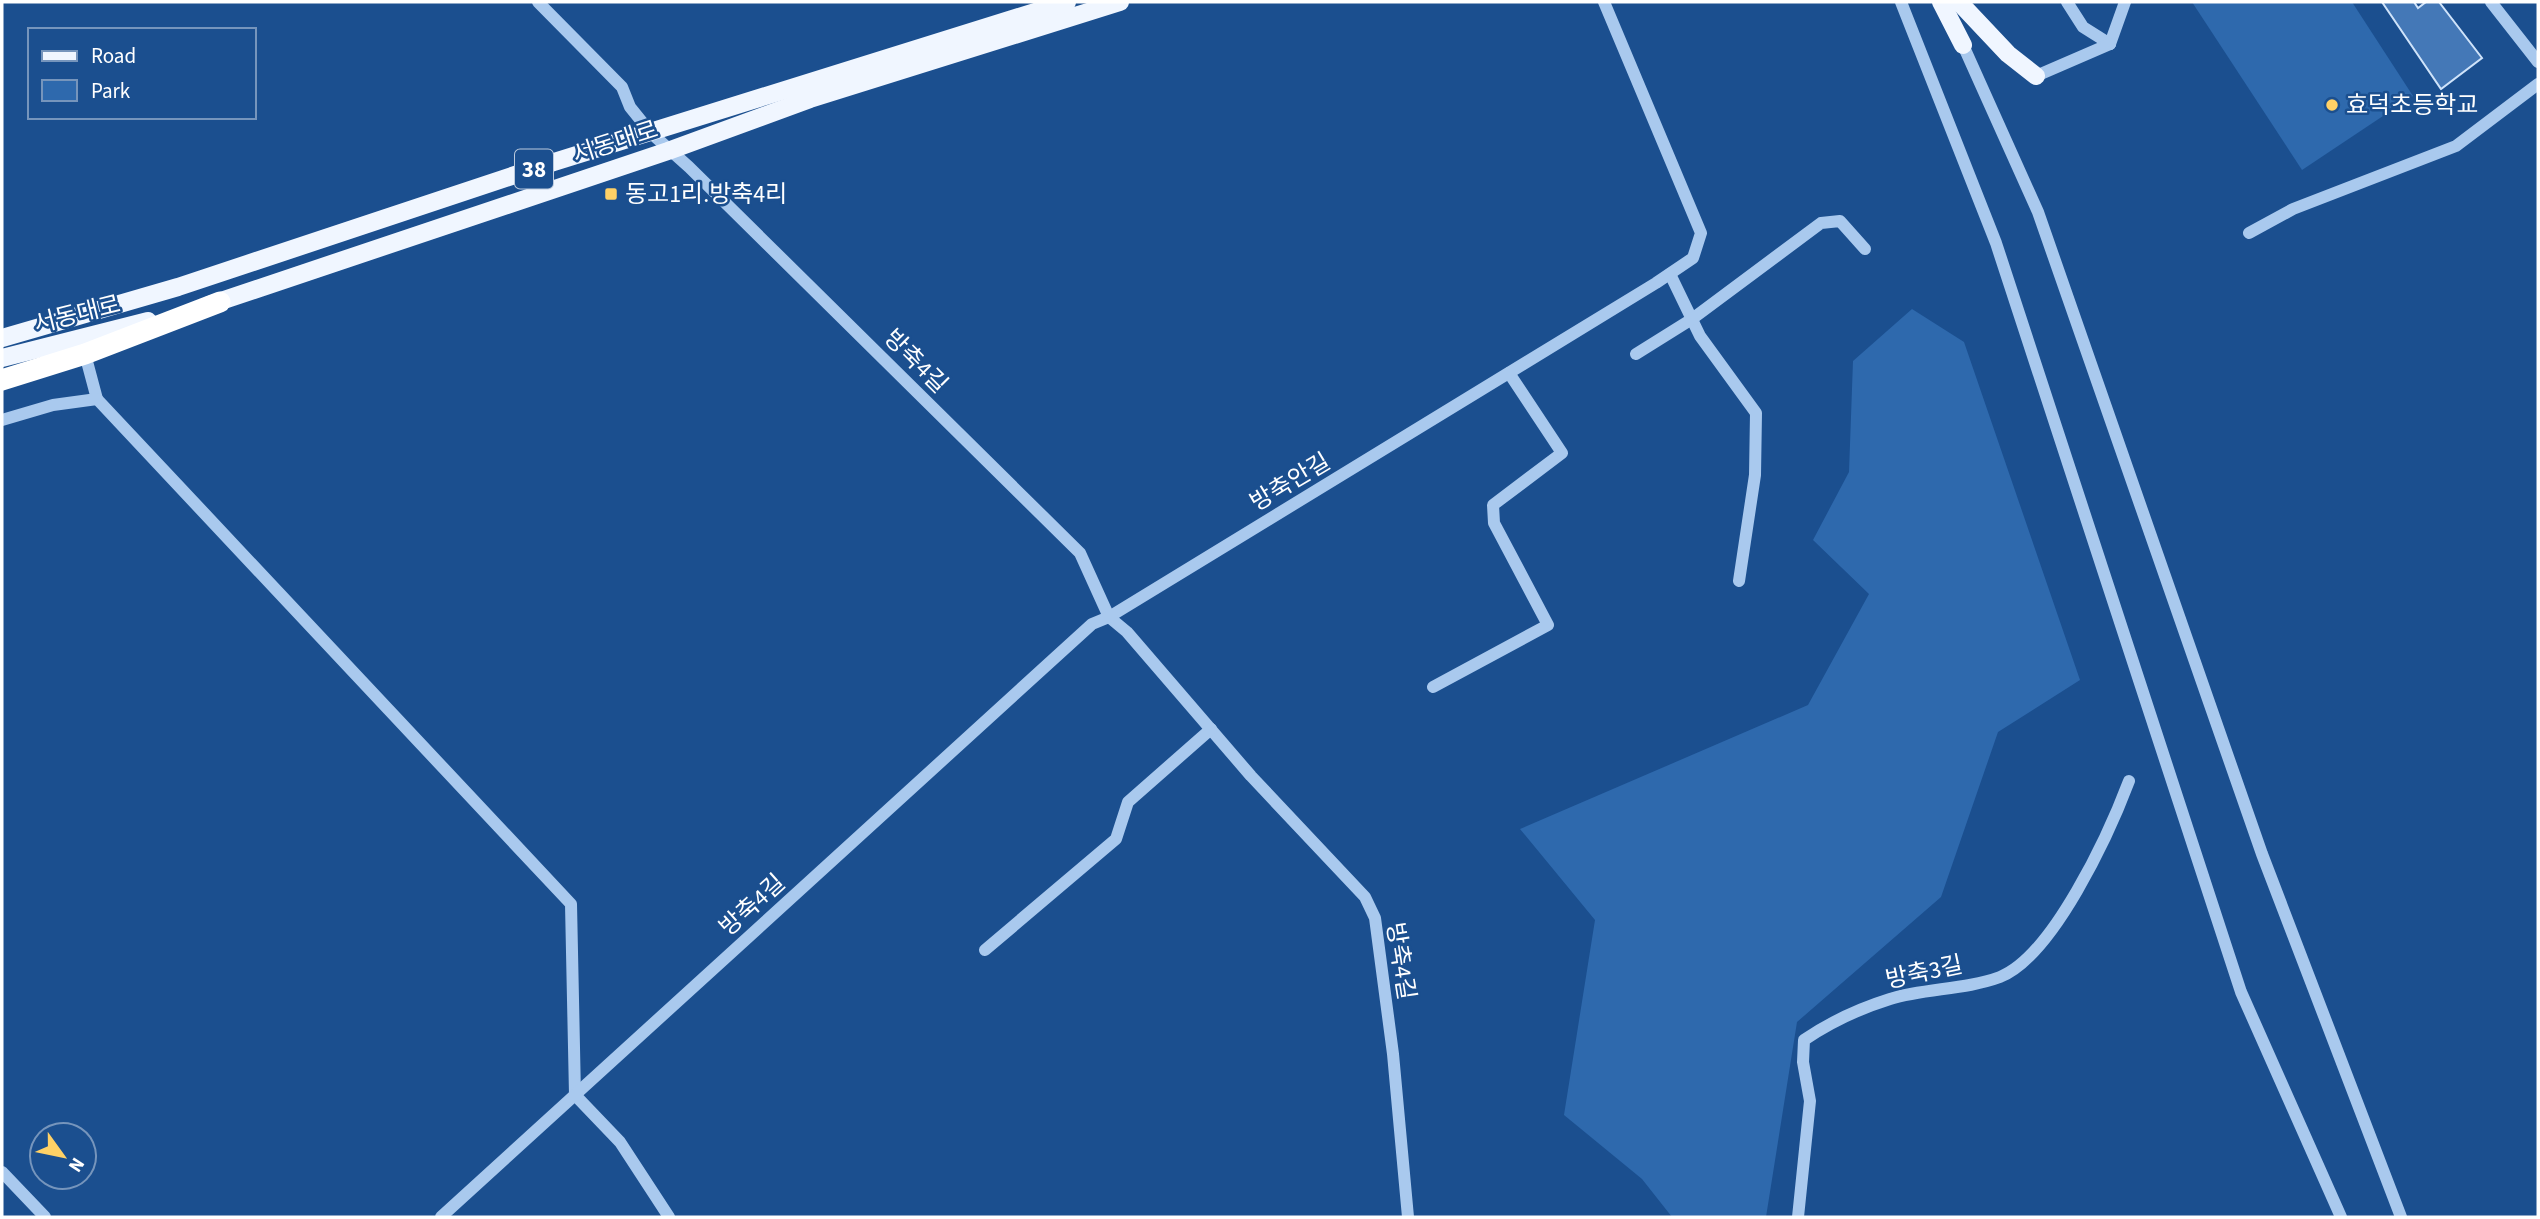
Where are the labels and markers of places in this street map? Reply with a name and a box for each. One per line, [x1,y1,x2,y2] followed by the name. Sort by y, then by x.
[2346,88,2478,123] place label: 효덕초등학교
[2324,97,2340,113] marker: 효덕초등학교
[625,177,787,212] place label: 동고1리.방축4리
[603,186,619,202] marker: 동고1리.방축4리

